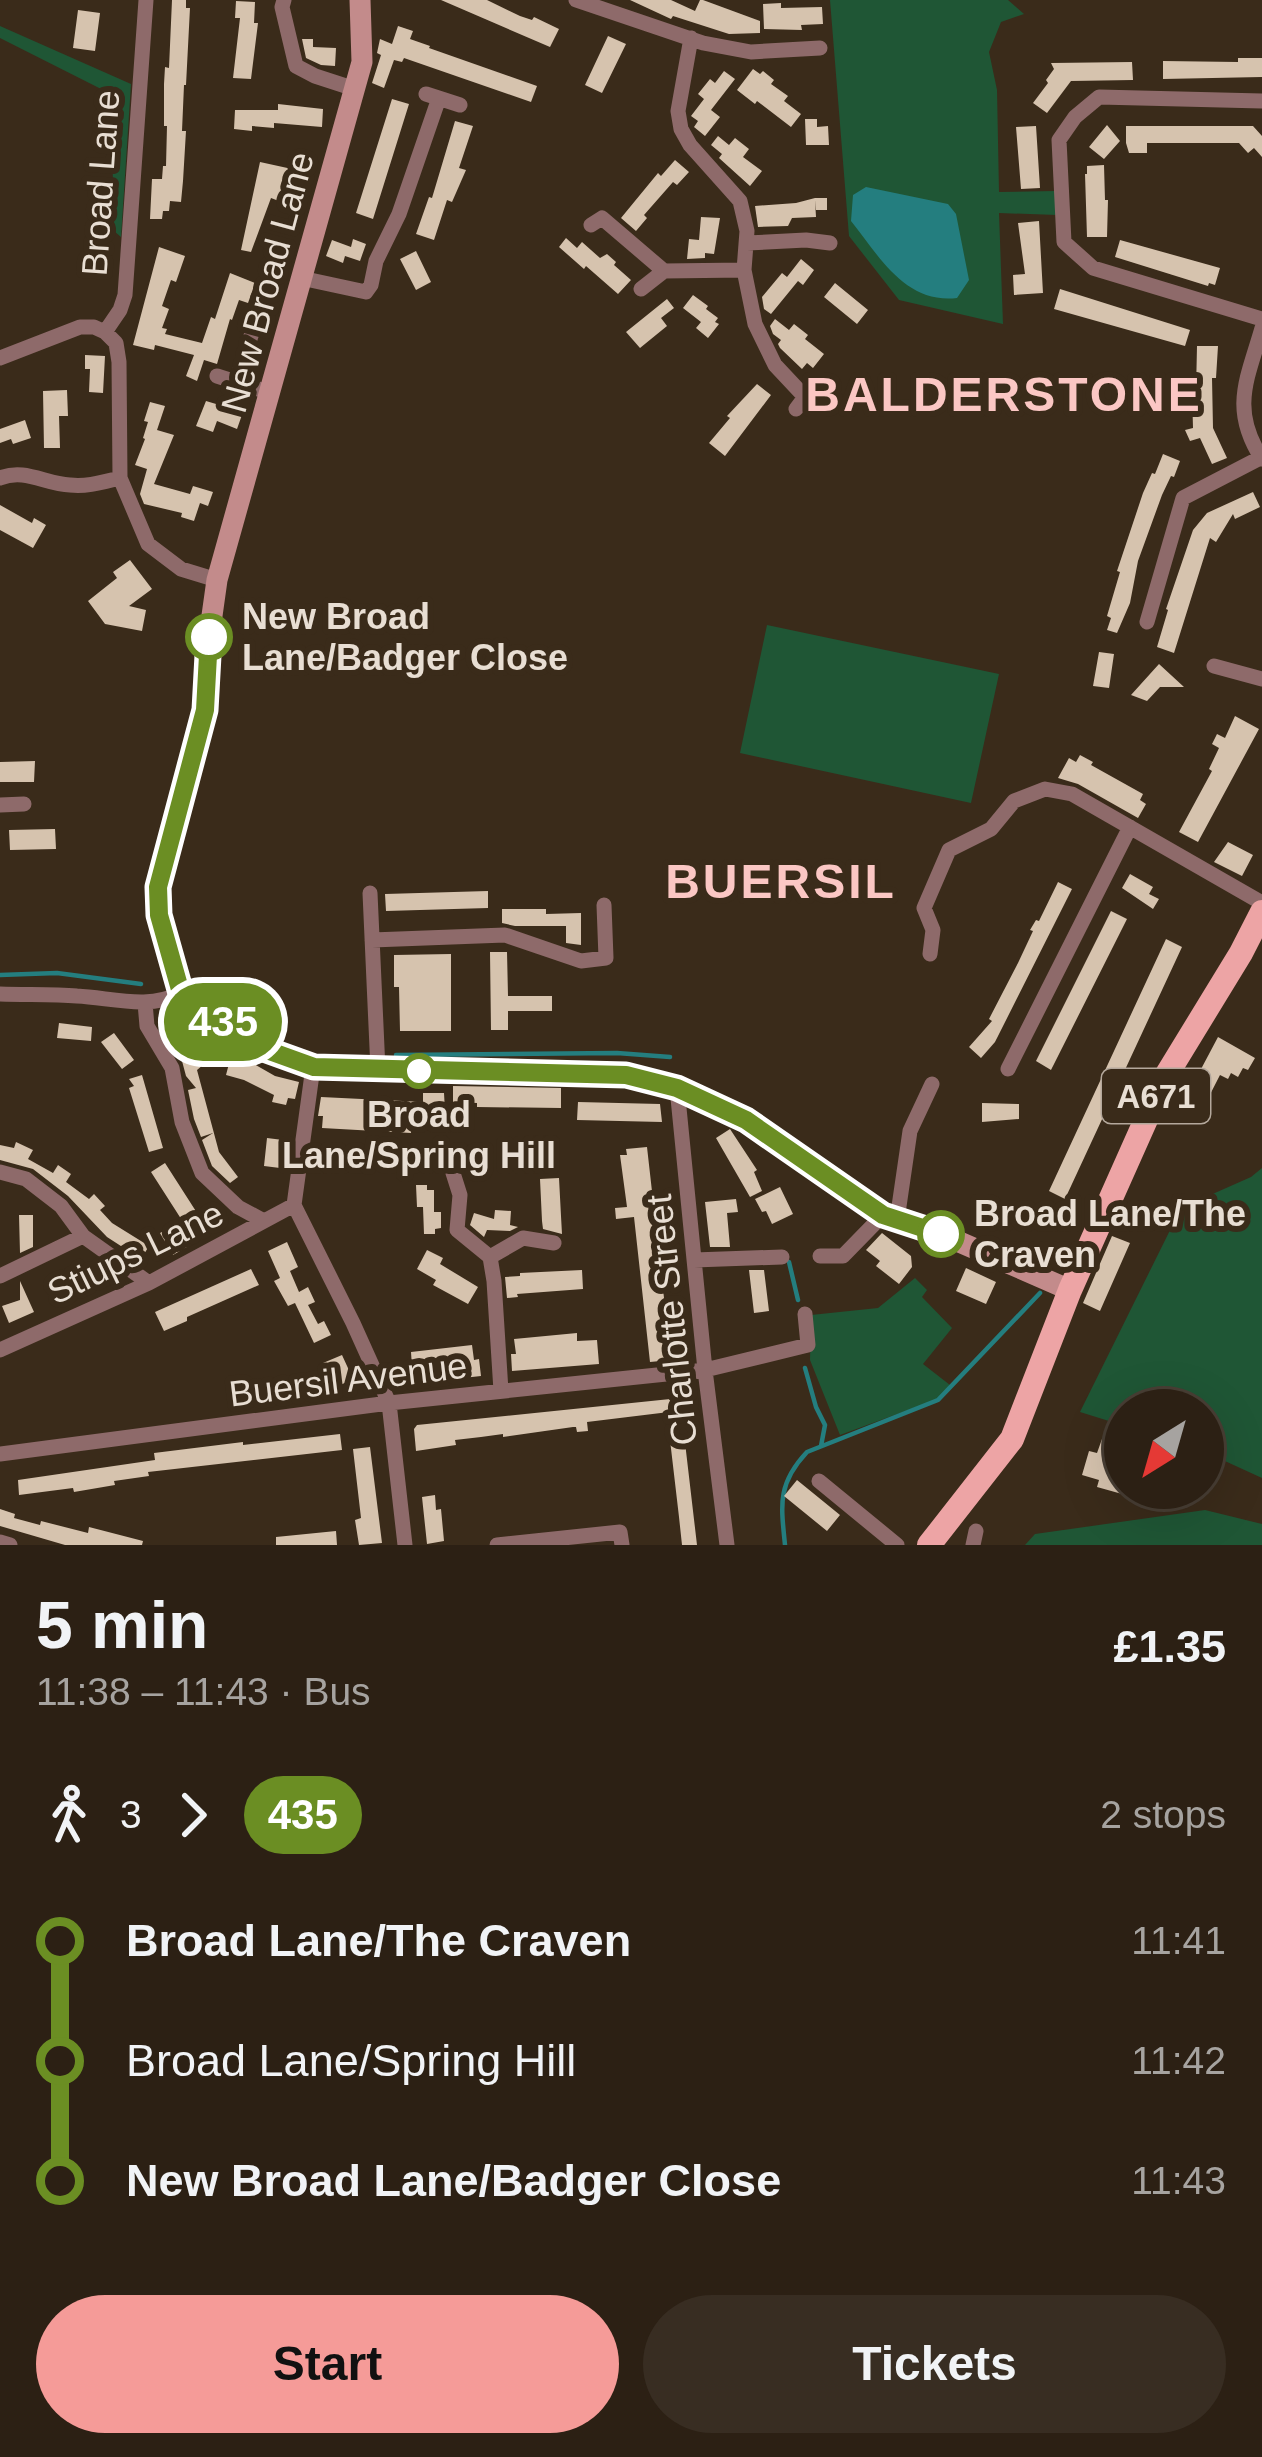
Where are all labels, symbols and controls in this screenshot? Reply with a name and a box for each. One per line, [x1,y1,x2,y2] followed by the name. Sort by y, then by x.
[74,89,127,277] street label: Broad Lane
[213,147,322,417] street label: New Broad Lane
[805,368,1203,421] district label: BALDERSTONE
[242,596,568,678] place label: New Broad Lane/Badger Close
[187,615,231,659] marker: New Broad Lane/Badger Close
[665,855,897,908] district label: BUERSIL
[154,983,292,1061] line badge: 435
[188,998,258,1045] text: 435
[403,1055,435,1087] marker: Broad Lane/Spring Hill
[1102,1069,1210,1123] road number: A671
[282,1094,556,1176] place label: Broad Lane/Spring Hill
[41,1192,230,1313] street label: Stiups Lane
[638,1192,705,1447] street label: Charlotte Street
[974,1193,1246,1275] place label: Broad Lane/The Craven
[919,1212,963,1256] marker: Broad Lane/The Craven
[227,1345,469,1414] street label: Buersil Avenue
[1104,1389,1224,1509] north arrow
[1104,1389,1224,1509] map controls
[36,1588,208,1662] text: 5 min
[1113,1621,1226,1672] text: £1.35
[36,1670,371,1713] text: 11:38 – 11:43 · Bus
[36,1782,102,1848] icon: walk
[160,1782,226,1848] icon: forward
[268,1791,338,1838] text: 435
[120,1793,142,1836] text: 3
[1100,1793,1226,1836] text: 2 stops
[126,1915,631,1966] text: Broad Lane/The Craven
[1131,1919,1226,1962] text: 11:41
[126,2035,576,2086] text: Broad Lane/Spring Hill
[1131,2039,1226,2082] text: 11:42
[126,2155,781,2206] text: New Broad Lane/Badger Close
[1131,2159,1226,2202] text: 11:43
[36,2295,619,2433] button: Start
[643,2295,1226,2433] button: Tickets

